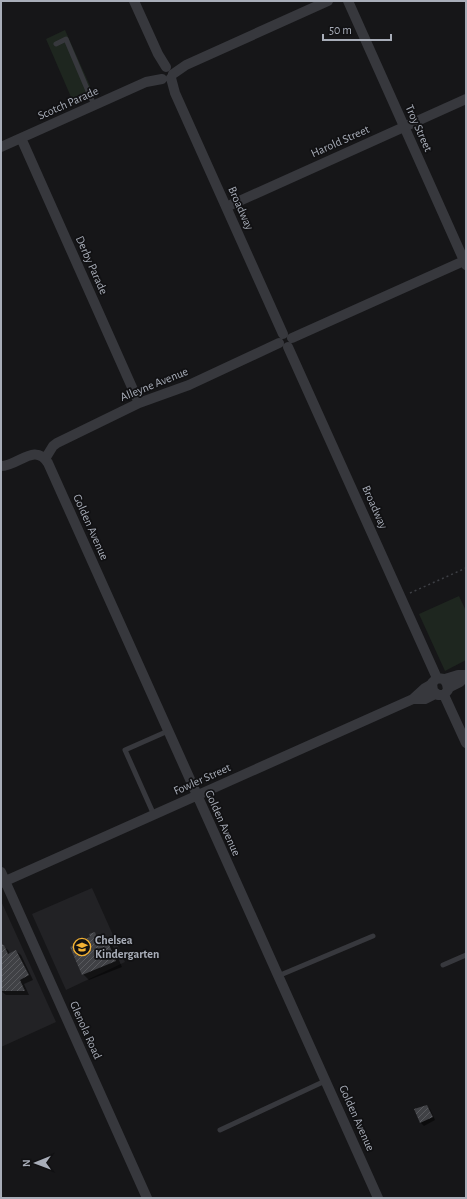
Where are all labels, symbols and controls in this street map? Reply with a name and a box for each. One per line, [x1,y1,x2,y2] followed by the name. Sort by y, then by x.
[323,16,391,42] scale bar
[329,24,352,36] text: 50 m
[36,84,100,122] street label: Scotch Parade
[402,103,435,154] street label: Troy Street
[309,123,371,159] street label: Harold Street
[225,184,256,232] street label: Broadway
[73,234,110,296] street label: Derby Parade
[118,365,190,404] street label: Alleyne Avenue
[359,483,390,531] street label: Broadway
[71,492,111,562] street label: Golden Avenue
[172,761,233,797] street label: Fowler Street
[203,788,243,858] street label: Golden Avenue
[95,934,159,960] place label: Chelsea Kindergarten
[72,937,92,957] school or university icon: Chelsea Kindergarten
[68,999,104,1061] street label: Glenola Road
[337,1083,377,1153] street label: Golden Avenue
[16,1143,56,1183] north arrow
[21,1159,32,1167] text: N

